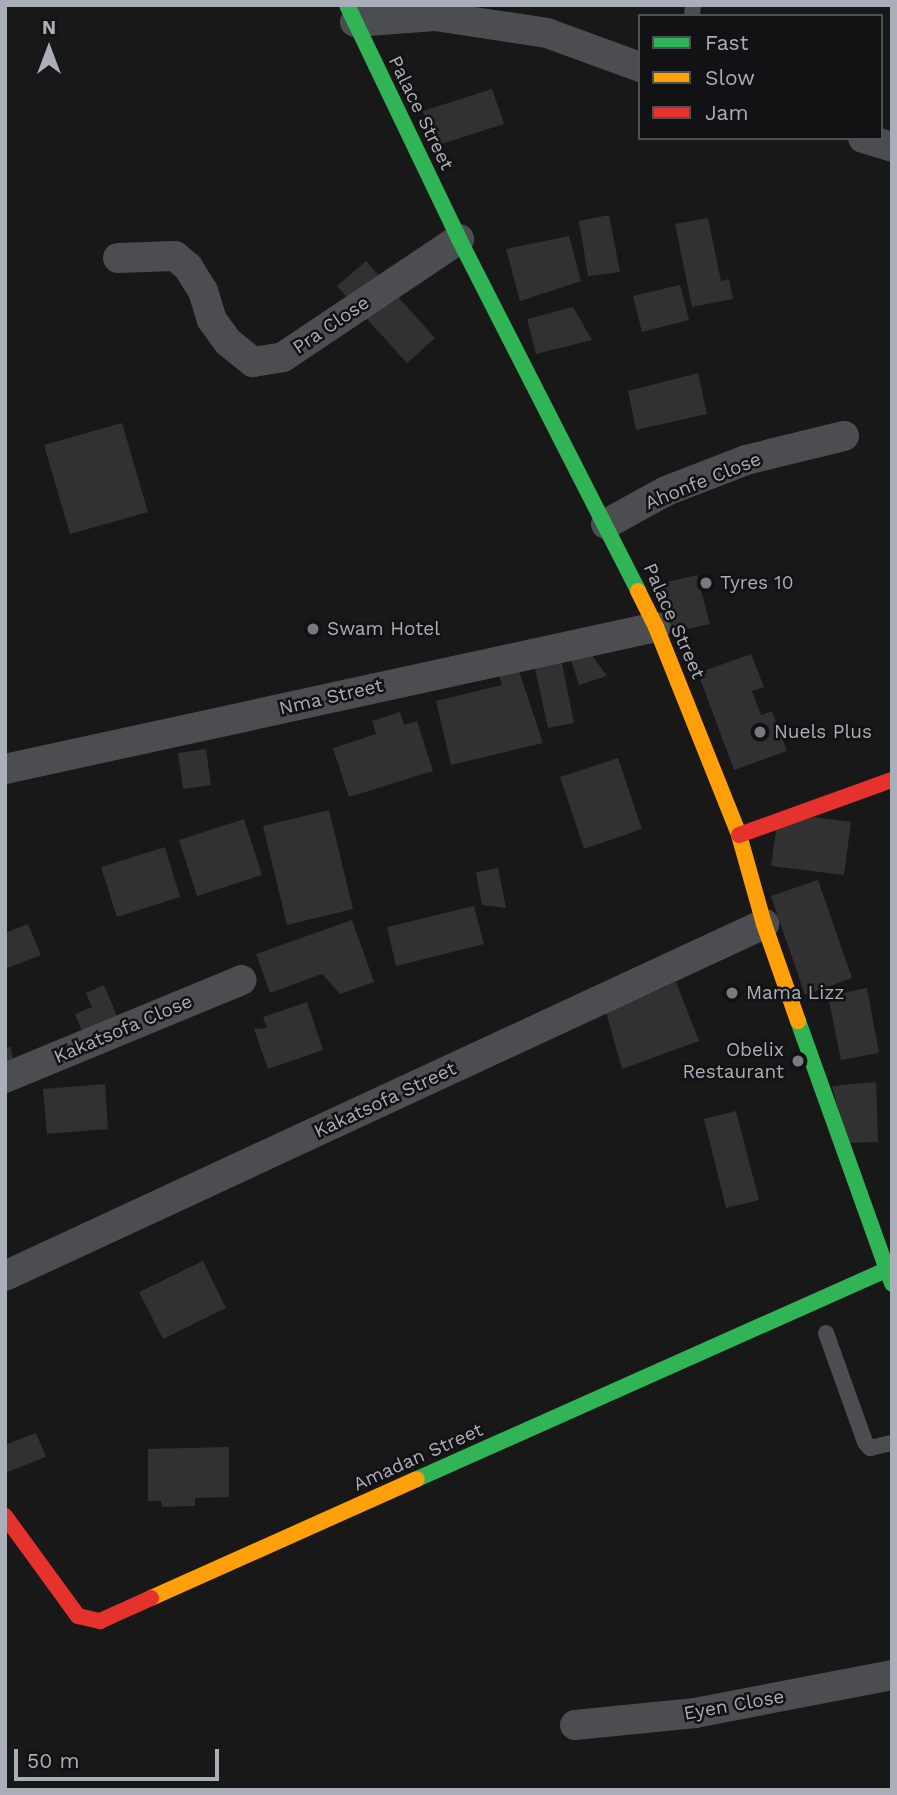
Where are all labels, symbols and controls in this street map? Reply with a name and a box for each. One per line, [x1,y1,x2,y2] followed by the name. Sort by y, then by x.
[14,14,84,84] north arrow
[638,14,883,140] legend
[42,16,56,39] text: N
[705,30,749,55] text: Fast
[384,52,458,174] street label: Palace Street
[705,65,755,90] text: Slow
[705,100,748,125] text: Jam
[288,291,374,359] street label: Pra Close
[642,447,764,515] street label: Ahonfe Close
[638,560,710,682] street label: Palace Street
[720,572,794,594] place label: Tyres 10
[698,575,714,591] marker: Tyres 10
[327,618,440,640] place label: Swam Hotel
[305,621,321,637] marker: Swam Hotel
[277,674,385,720] street label: Nma Street
[774,721,872,743] place label: Nuels Plus
[752,724,768,740] marker: Nuels Plus
[746,982,845,1004] place label: Mama Lizz
[724,985,740,1001] marker: Mama Lizz
[50,990,196,1068] street label: Kakatsofa Close
[682,1039,784,1083] place label: Obelix Restaurant
[790,1053,806,1069] marker: Obelix Restaurant
[310,1057,460,1143] street label: Kakatsofa Street
[350,1418,486,1496] street label: Amadan Street
[682,1685,786,1725] street label: Eyen Close
[18,1736,222,1780] scale bar
[27,1748,79,1773] text: 50 m

